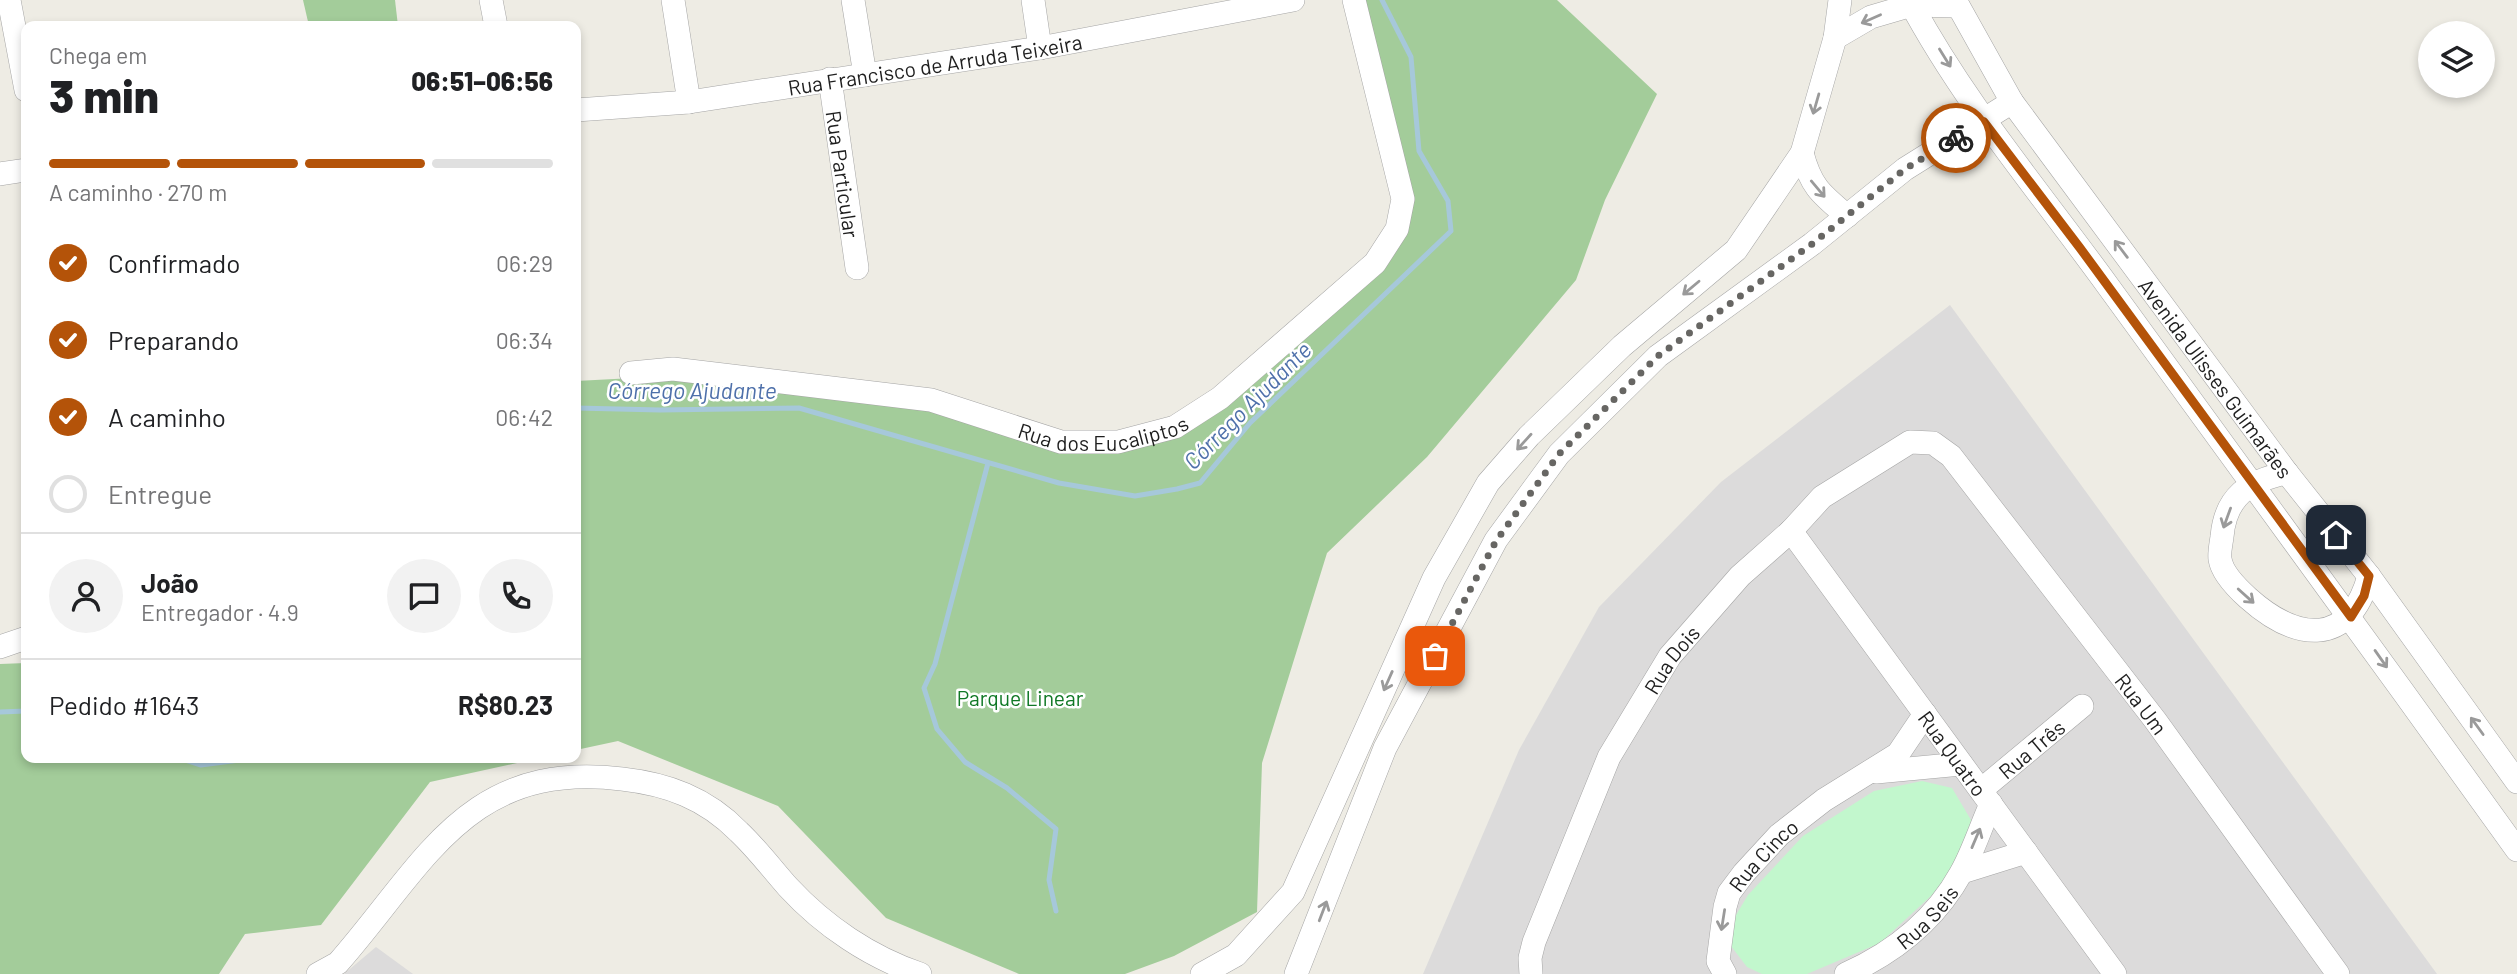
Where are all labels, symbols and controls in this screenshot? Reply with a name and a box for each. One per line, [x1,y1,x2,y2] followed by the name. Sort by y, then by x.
[1861,13,1882,26] one-way arrow
[2418,21,2495,98] map controls
[2418,21,2495,98] button: layers
[786,28,1084,99] street label: Rua Francisco de Arruda Teixeira
[49,41,147,69] text: Chega em
[1939,48,1953,68] one-way arrow
[411,65,553,96] text: 06:51–06:56
[49,67,159,122] text: 3 min
[1809,92,1822,114] one-way arrow
[1921,103,1991,173] courier
[822,109,865,240] street label: Rua Particular
[1937,119,1975,157] icon: bike
[49,178,227,206] text: A caminho · 270 m
[1810,180,1826,198] one-way arrow
[2114,241,2129,259] one-way arrow
[49,244,87,282] icon: check
[108,247,240,278] text: Confirmado
[496,249,553,277] text: 06:29
[2134,273,2298,482] street label: Avenida Ulisses Guimarães
[1682,280,1700,296] one-way arrow
[49,321,87,359] icon: check
[108,324,239,355] text: Preparando
[496,326,553,354] text: 06:34
[1177,335,1317,475] water label: Córrego Ajudante
[607,376,777,404] water label: Córrego Ajudante
[49,398,87,436] icon: check
[108,401,226,432] text: A caminho
[495,403,553,431] text: 06:42
[1015,410,1192,455] street label: Rua dos Eucaliptos
[1516,433,1532,451] one-way arrow
[108,478,212,509] text: Entregue
[2306,505,2366,565] pin
[2219,506,2232,528] one-way arrow
[2317,516,2355,554] icon: home
[49,559,123,633] button: person
[387,559,461,633] button: chat
[479,559,553,633] button: phone
[141,567,199,598] text: João
[2237,588,2255,604] one-way arrow
[141,598,299,626] text: Entregador · 4.9
[1638,620,1704,698] street label: Rua Dois
[1405,626,1465,686] pin
[1416,637,1454,675] icon: bag
[2373,649,2388,667] one-way arrow
[2111,668,2173,739] street label: Rua Um
[1381,670,1394,691] one-way arrow
[957,685,1084,710] park label: Parque Linear
[49,689,200,720] text: Pedido #1643
[458,689,553,720] text: R$80.23
[1914,705,1993,801] street label: Rua Quatro
[1993,714,2069,783] street label: Rua Três
[2470,717,2484,736] one-way arrow
[1723,813,1802,896] street label: Rua Cinco
[1970,827,1983,849] one-way arrow
[1891,880,1963,953] street label: Rua Seis
[1318,901,1331,923] one-way arrow
[1716,908,1729,931] one-way arrow

